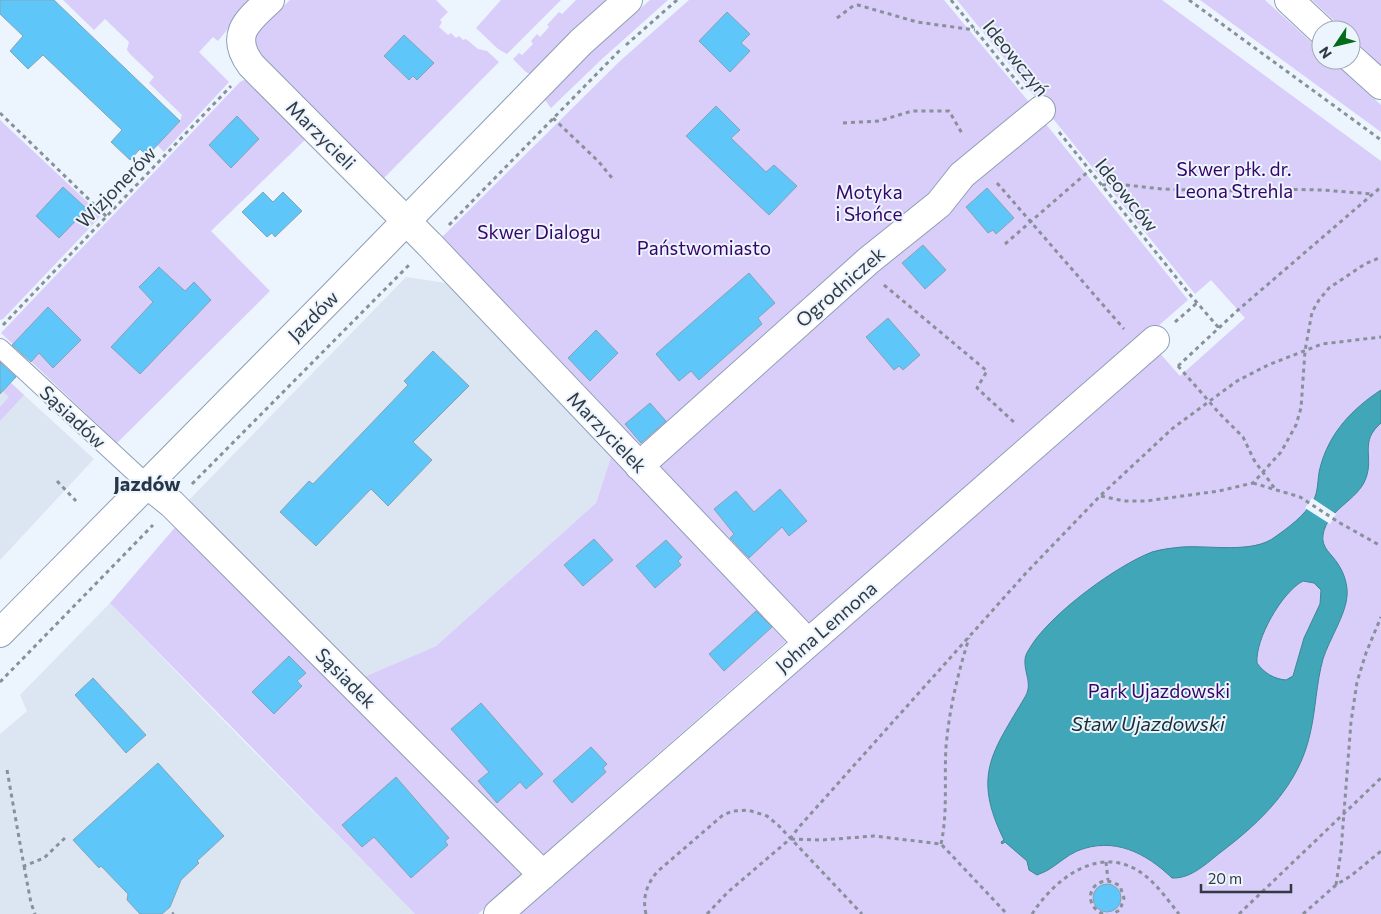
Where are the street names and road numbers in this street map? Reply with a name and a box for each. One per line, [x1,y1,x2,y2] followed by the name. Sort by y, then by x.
[979,15,1054,101] street label: Ideowczyń
[282,95,361,174] street label: Marzycieli
[71,141,160,232] street label: Wizjonerów
[1091,153,1164,236] street label: Ideowców
[791,242,889,331] street label: Ogrodniczek
[283,286,343,346] street label: Jazdów
[36,380,111,453] street label: Sąsiadów
[563,386,652,477] street label: Marzycielek
[770,576,881,677] street label: Johna Lennona
[311,643,381,713] street label: Sąsiadek

